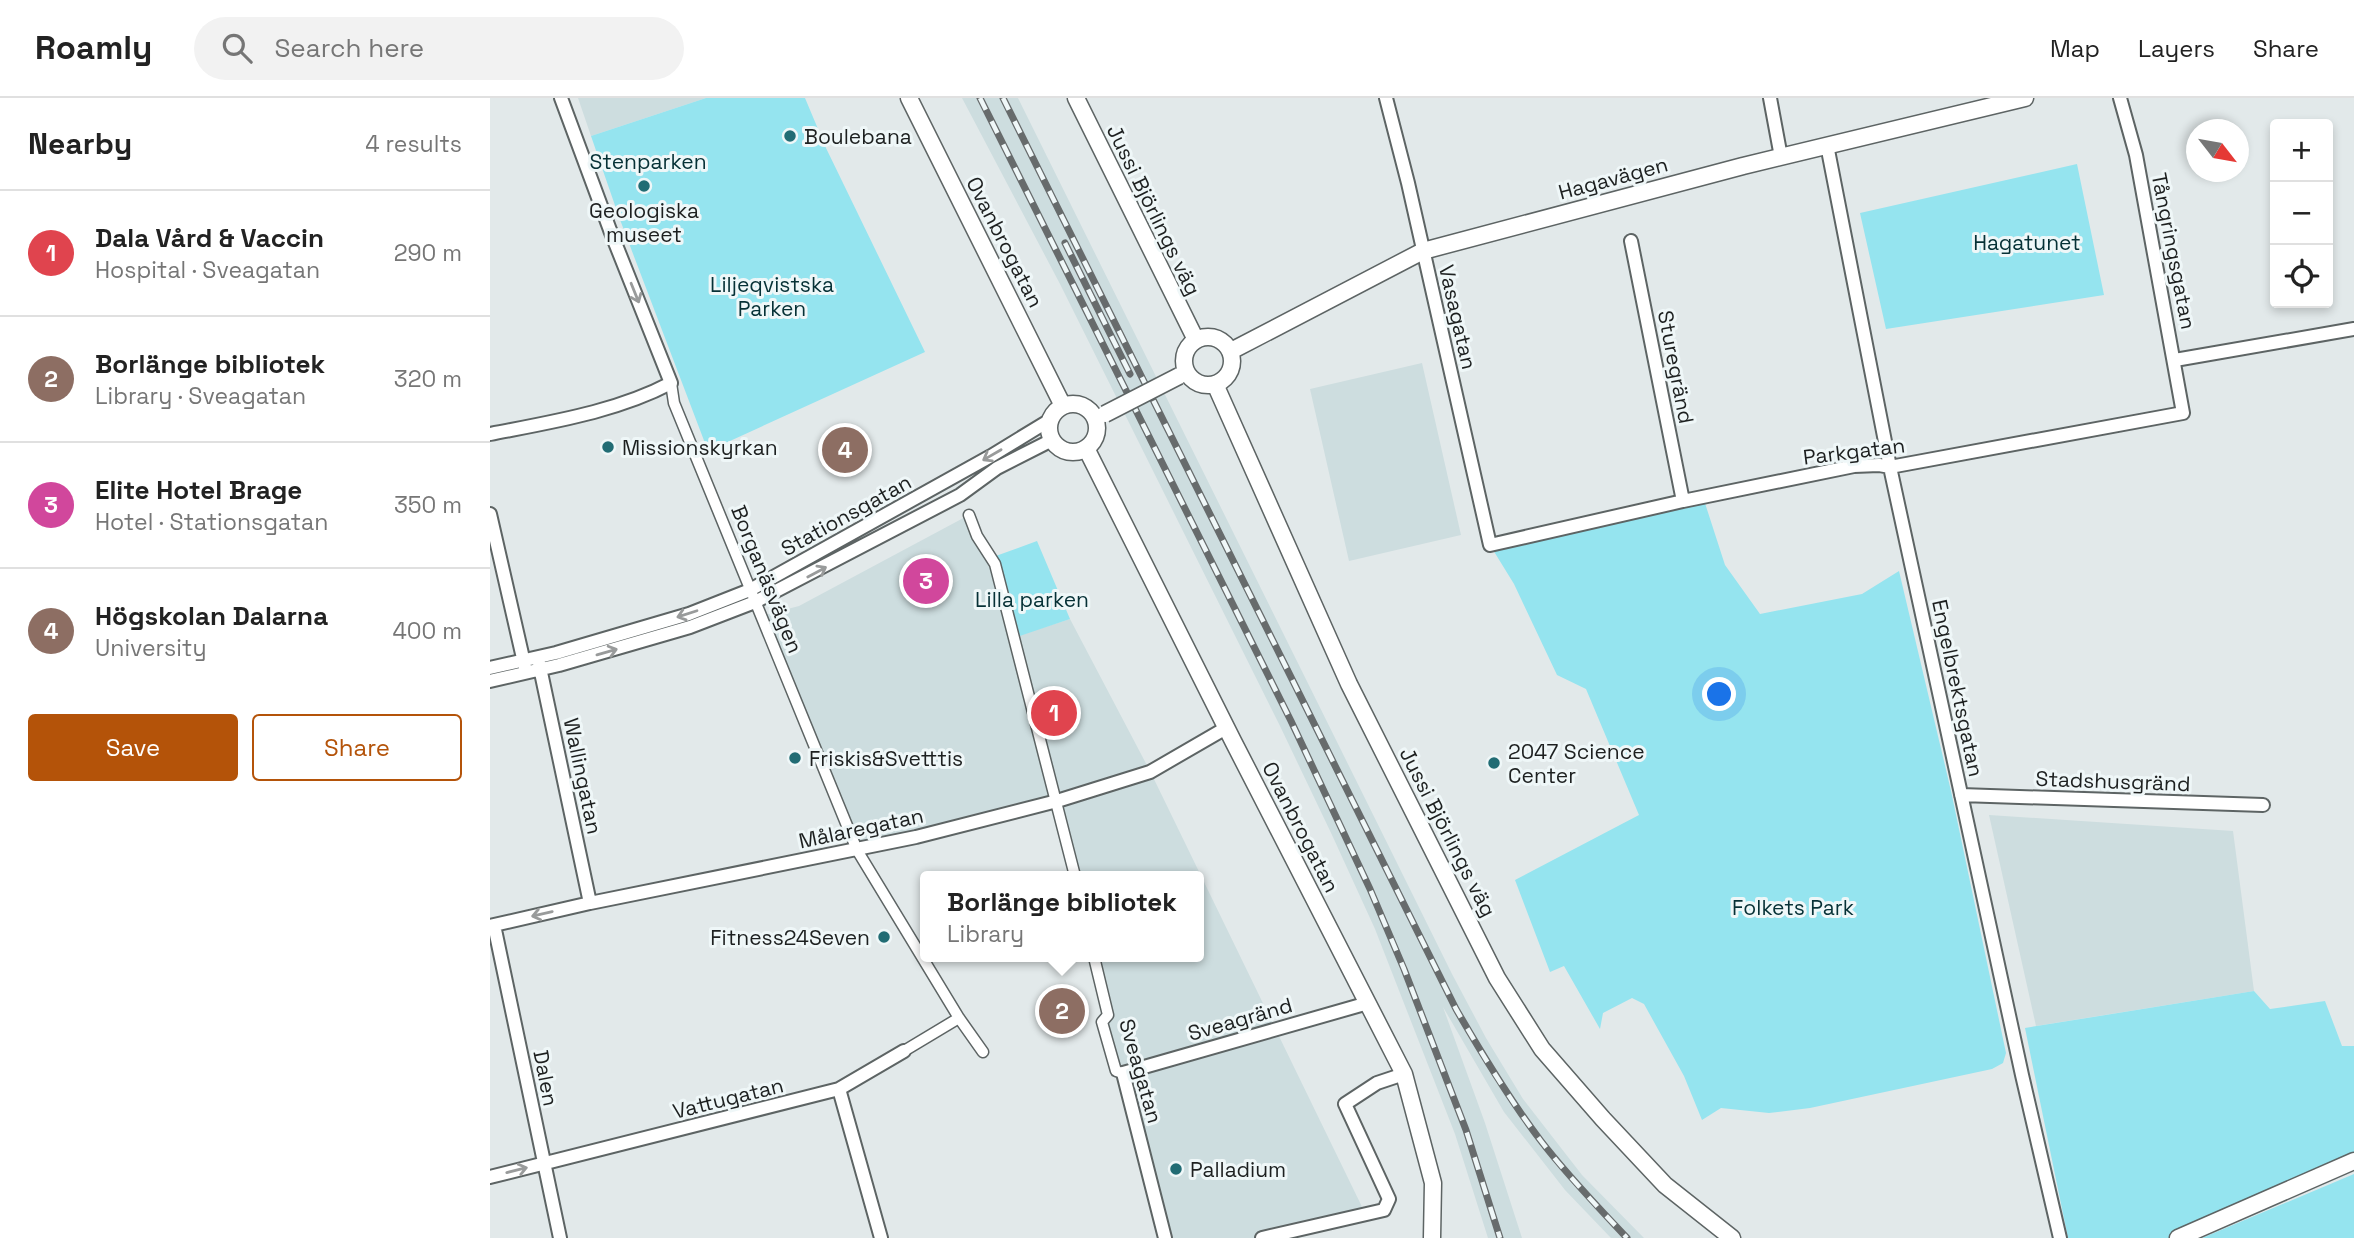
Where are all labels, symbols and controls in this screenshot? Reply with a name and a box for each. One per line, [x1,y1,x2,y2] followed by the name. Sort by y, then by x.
[194,17,684,80] search box
[35,27,152,69] text: Roamly
[218,29,256,67] icon: search
[274,31,424,65] text: Search here
[2050,33,2100,64] text: Map
[2138,33,2215,64] text: Layers
[2253,33,2319,64] text: Share
[2186,119,2249,182] north arrow
[2270,119,2333,308] map controls
[2270,119,2333,182] button: +
[1101,120,1207,300] street label: Jussi Björlings väg
[804,123,912,150] place label: Boulebana
[28,124,132,163] text: Nearby
[782,128,798,144] marker: Boulebana
[365,129,462,159] text: 4 results
[589,148,707,175] park label: Stenparken
[1555,150,1671,206] street label: Hagavägen
[2146,170,2202,332] street label: Tångringsgatan
[960,172,1050,312] street label: Ovanbrogatan
[636,178,652,194] marker: Geologiska museet
[2270,182,2333,245] button: −
[589,197,699,248] place label: Geologiska museet
[95,221,324,255] text: Dala Vård & Vaccin
[1973,229,2081,256] park label: Hagatunet
[46,238,56,268] text: 1
[394,238,462,268] text: 290 m
[2270,245,2333,308] button: locate
[95,255,320,285] text: Hospital · Sveagatan
[1433,262,1483,372] street label: Vasagatan
[710,271,834,322] park label: Liljeqvistska Parken
[630,282,643,303] one-way arrow
[1652,308,1700,426] street label: Sturegränd
[95,347,325,381] text: Borlänge bibliotek
[44,364,58,394] text: 2
[394,364,462,394] text: 320 m
[95,381,306,411] text: Library · Sveagatan
[822,424,868,476] pin: 4
[1801,431,1907,471] street label: Parkgatan
[622,434,778,461] place label: Missionskyrkan
[600,439,616,455] marker: Missionskyrkan
[982,449,1002,463] one-way arrow
[776,468,916,562] street label: Stationsgatan
[95,473,302,507] text: Elite Hotel Brage
[44,490,58,520] text: 3
[394,490,462,520] text: 350 m
[725,501,809,657] street label: Borganäsvägen
[95,507,328,537] text: Hotel · Stationsgatan
[903,555,949,607] pin: 3
[806,564,826,578] one-way arrow
[975,586,1089,613] park label: Lilla parken
[1926,597,1990,779] street label: Engelbrektsgatan
[95,599,328,633] text: Högskolan Dalarna
[676,609,698,621] one-way arrow
[44,616,58,646] text: 4
[392,616,462,646] text: 400 m
[95,633,206,663] text: University
[595,644,617,657] one-way arrow
[1702,677,1736,711] your location
[1031,687,1077,739] pin: 1
[28,714,238,781] button: Save
[252,714,462,781] button: Share
[558,715,608,837] street label: Wallingatan
[1508,738,1645,789] place label: 2047 Science Center
[1394,743,1502,921] street label: Jussi Björlings väg
[809,745,963,772] place label: Friskis&Svetttis
[787,750,803,766] marker: Friskis&Svetttis
[1486,755,1502,771] marker: 2047 Science Center
[1256,757,1346,897] street label: Ovanbrogatan
[2035,765,2191,797] street label: Stadshusgränd
[796,802,926,854] street label: Målaregatan
[920,871,1204,962] popup
[947,885,1177,919] text: Borlänge bibliotek
[1732,894,1854,921] park label: Folkets Park
[531,908,554,921] one-way arrow
[947,919,1024,949] text: Library
[710,924,870,951] place label: Fitness24Seven
[876,929,892,945] marker: Fitness24Seven
[1039,985,1085,1037] pin: 2
[1185,991,1295,1047] street label: Sveagränd
[1113,1016,1169,1126] street label: Sveagatan
[527,1048,565,1108] street label: Dalen
[670,1071,786,1125] street label: Vattugatan
[1190,1156,1286,1183] place label: Palladium
[1168,1161,1184,1177] marker: Palladium
[505,1163,528,1177] one-way arrow

